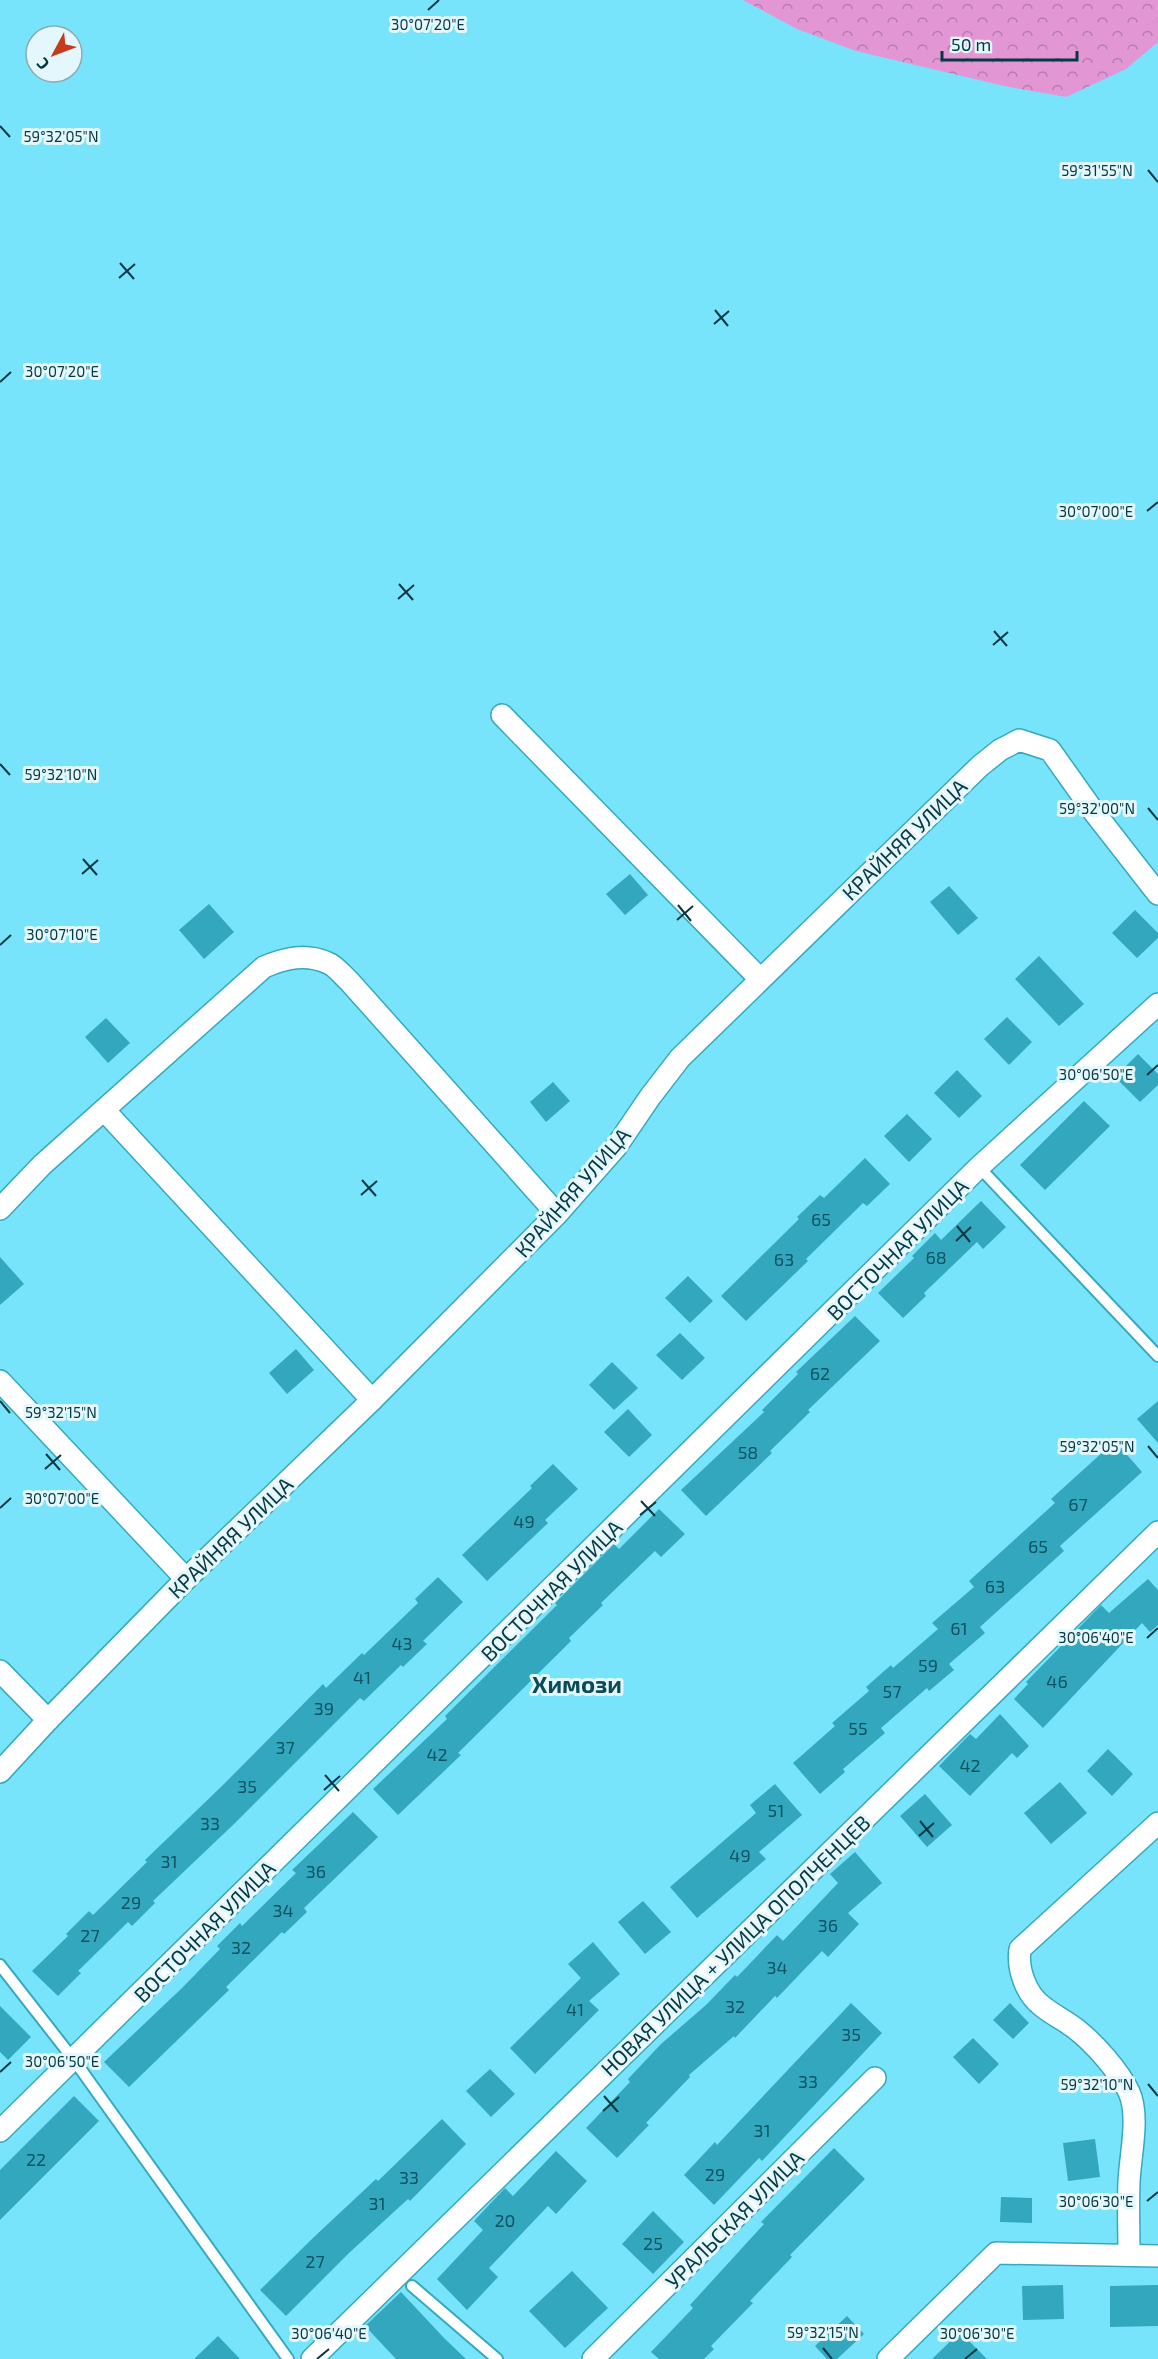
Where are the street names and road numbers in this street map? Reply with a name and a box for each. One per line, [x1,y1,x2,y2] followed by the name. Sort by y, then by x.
[836,773,972,905] street label: КРАЙНЯЯ УЛИЦА
[509,1122,635,1262] street label: КРАЙНЯЯ УЛИЦА
[821,1173,973,1325] street label: ВОСТОЧНАЯ УЛИЦА
[162,1471,298,1603] street label: КРАЙНЯЯ УЛИЦА
[475,1514,627,1666] street label: ВОСТОЧНАЯ УЛИЦА
[595,1809,875,2081] street label: НОВАЯ УЛИЦА + УЛИЦА ОПОЛЧЕНЦЕВ
[128,1855,280,2007] street label: ВОСТОЧНАЯ УЛИЦА
[660,2145,808,2293] street label: УРАЛЬСКАЯ УЛИЦА

